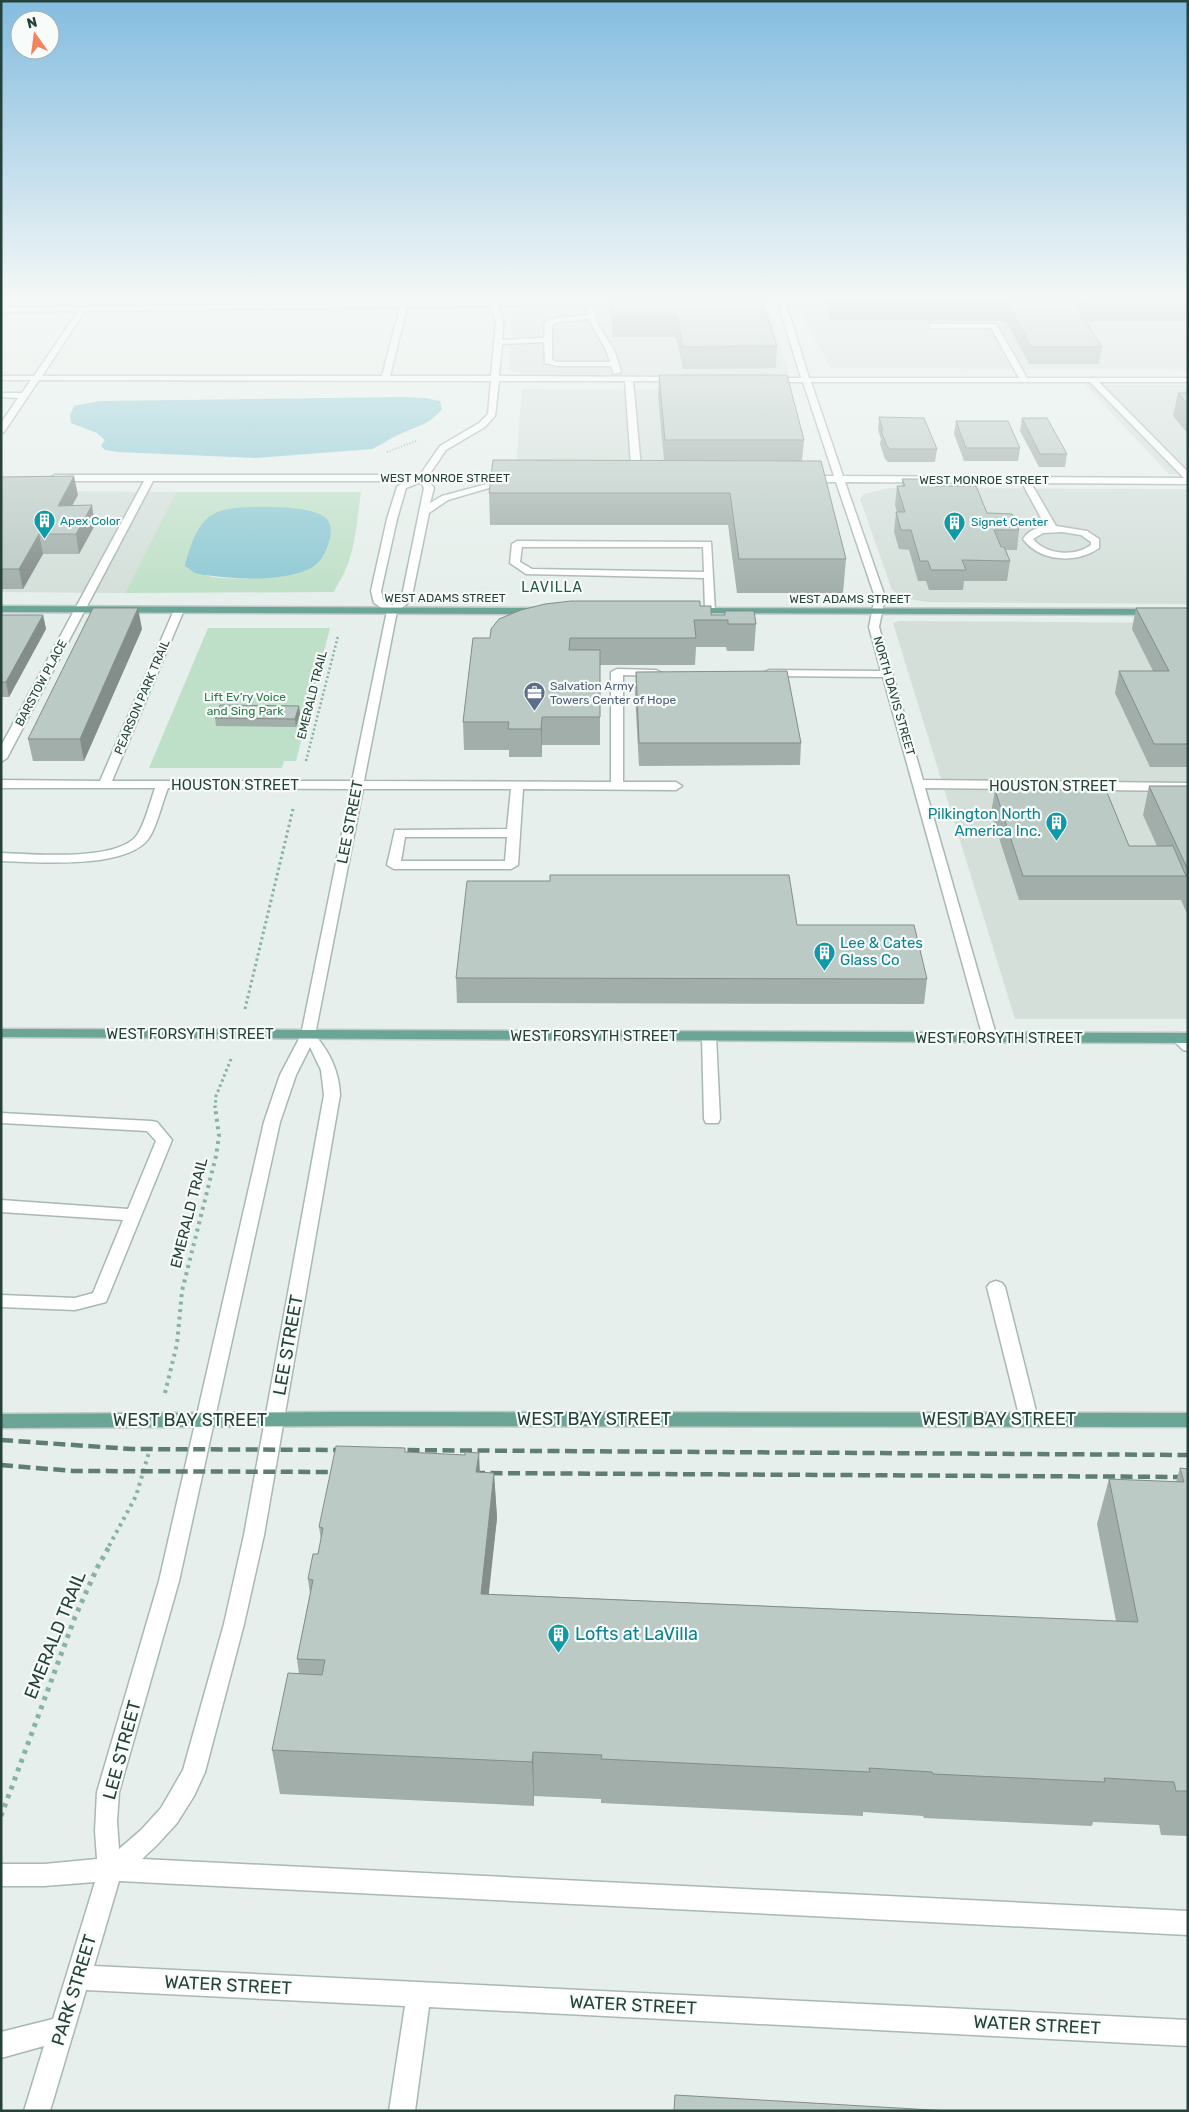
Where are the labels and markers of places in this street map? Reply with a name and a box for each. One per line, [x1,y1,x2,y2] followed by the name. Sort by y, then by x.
[32,509,56,540] building icon: Apex Color
[943,510,967,541] building icon: Signet Center
[60,514,121,528] place label: Apex Color
[971,515,1048,529] place label: Signet Center
[550,679,677,707] place label: Salvation Army Towers Center of Hope
[522,681,546,712] office icon: Salvation Army Towers Center of Hope
[928,805,1041,840] place label: Pilkington North America Inc.
[1045,811,1069,842] building icon: Pilkington North America Inc.
[840,934,923,969] place label: Lee & Cates Glass Co
[812,940,836,971] building icon: Lee & Cates Glass Co
[547,1622,571,1653] building icon: Lofts at LaVilla
[575,1623,698,1645] place label: Lofts at LaVilla

